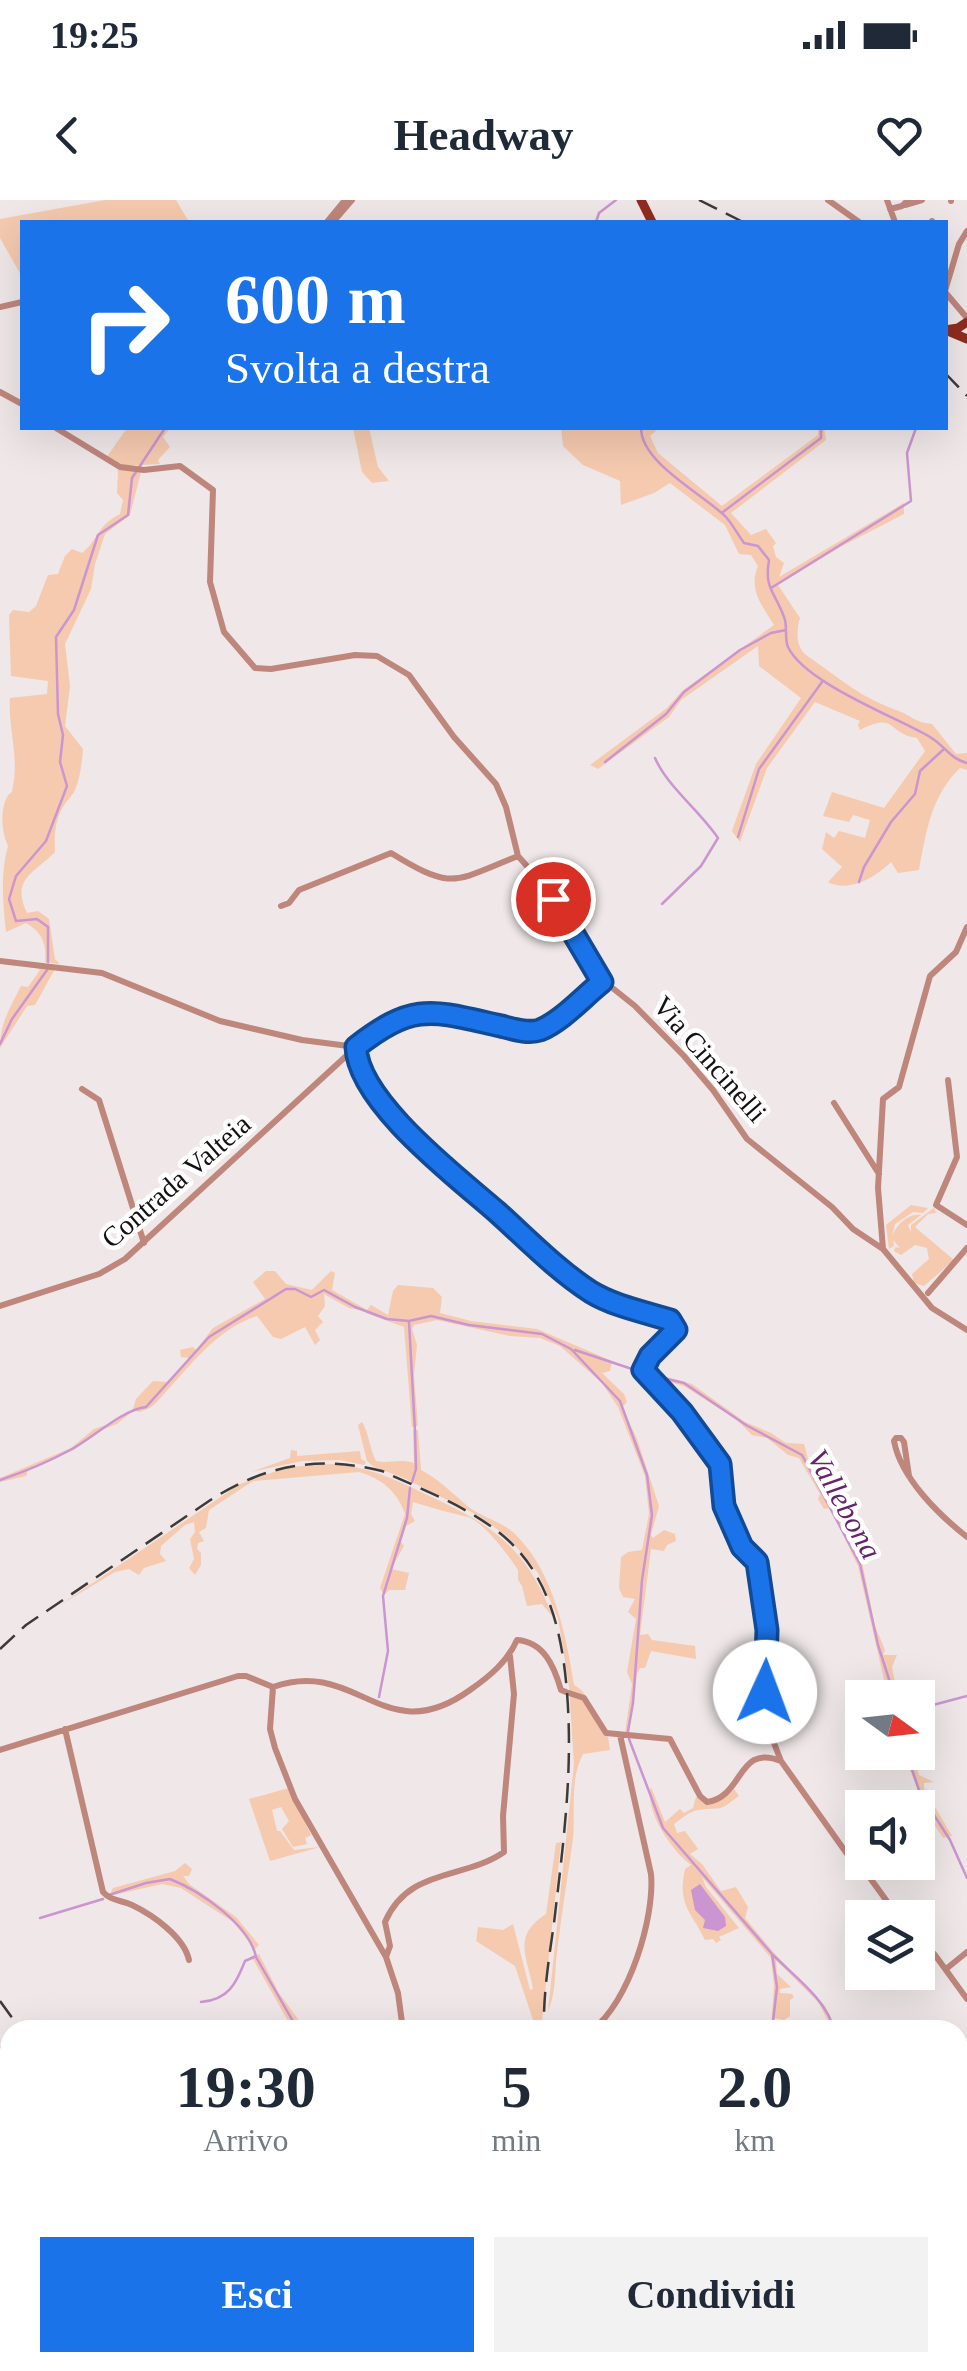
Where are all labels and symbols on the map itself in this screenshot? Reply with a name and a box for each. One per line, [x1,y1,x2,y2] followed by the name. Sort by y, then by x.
[511,857,596,942] pin
[647,990,773,1128] street label: Via Cincinelli
[95,1108,257,1254] street label: Contrada Valteia
[801,1444,889,1564] water label: Vallebona
[713,1640,817,1744] position arrow
[845,1680,935,1770] north arrow

